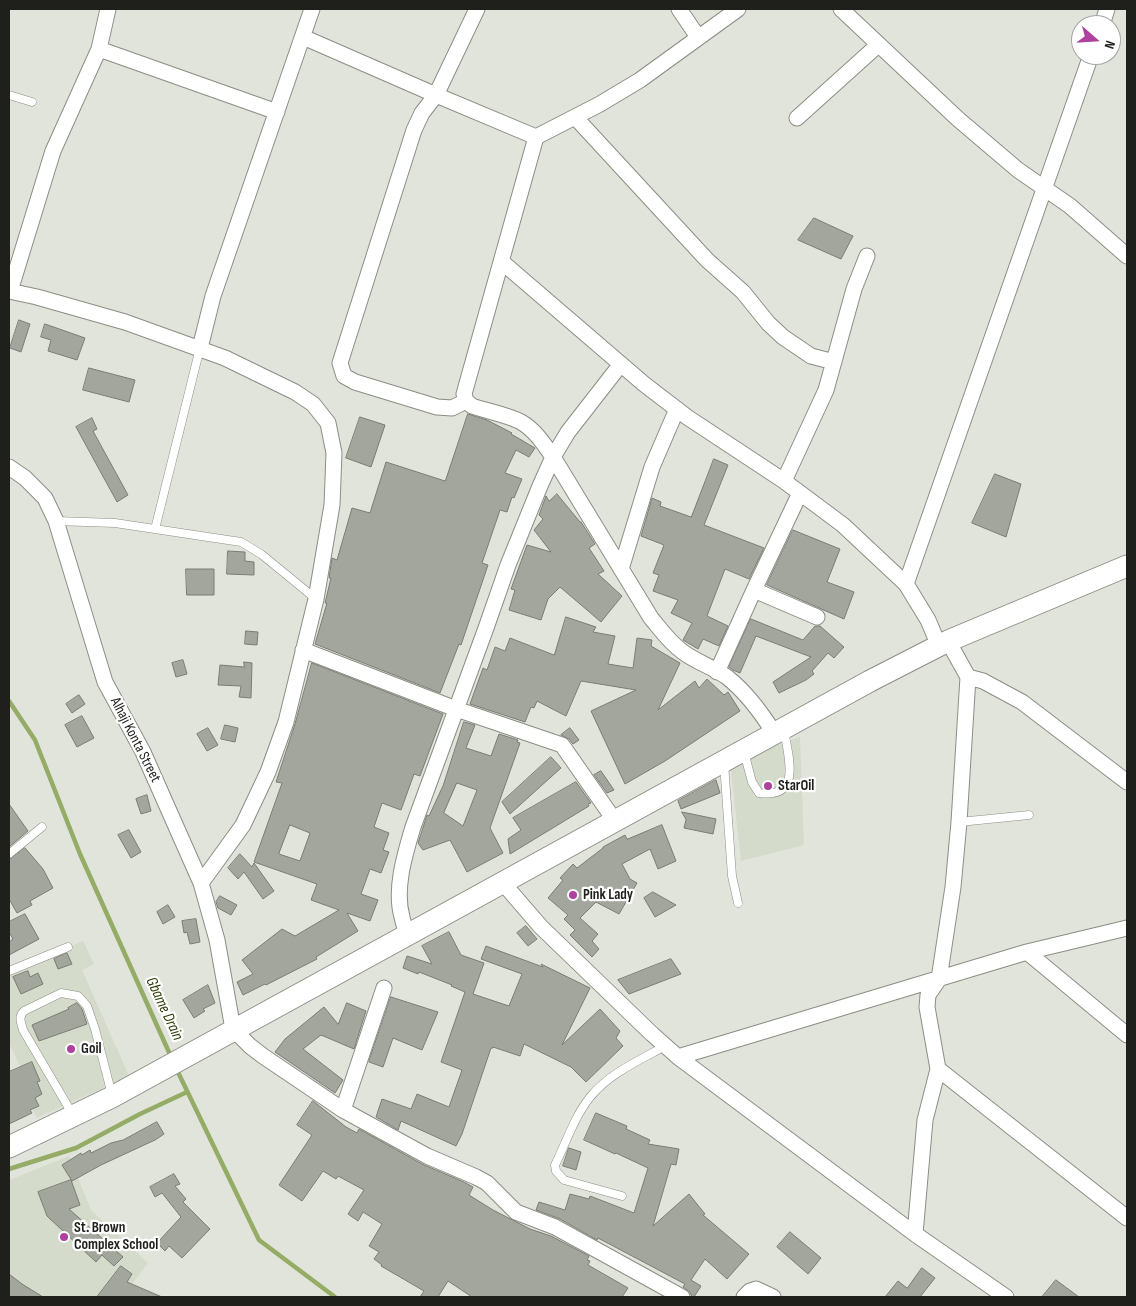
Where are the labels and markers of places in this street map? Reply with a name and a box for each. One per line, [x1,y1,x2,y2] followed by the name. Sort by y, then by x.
[778,777,814,795] place label: StarOil
[762,780,774,792] marker: StarOil
[583,886,633,904] place label: Pink Lady
[567,889,579,901] marker: Pink Lady
[81,1040,102,1058] place label: Goil
[65,1043,77,1055] marker: Goil
[74,1219,158,1254] place label: St. Brown Complex School
[58,1231,70,1243] marker: St. Brown Complex School

